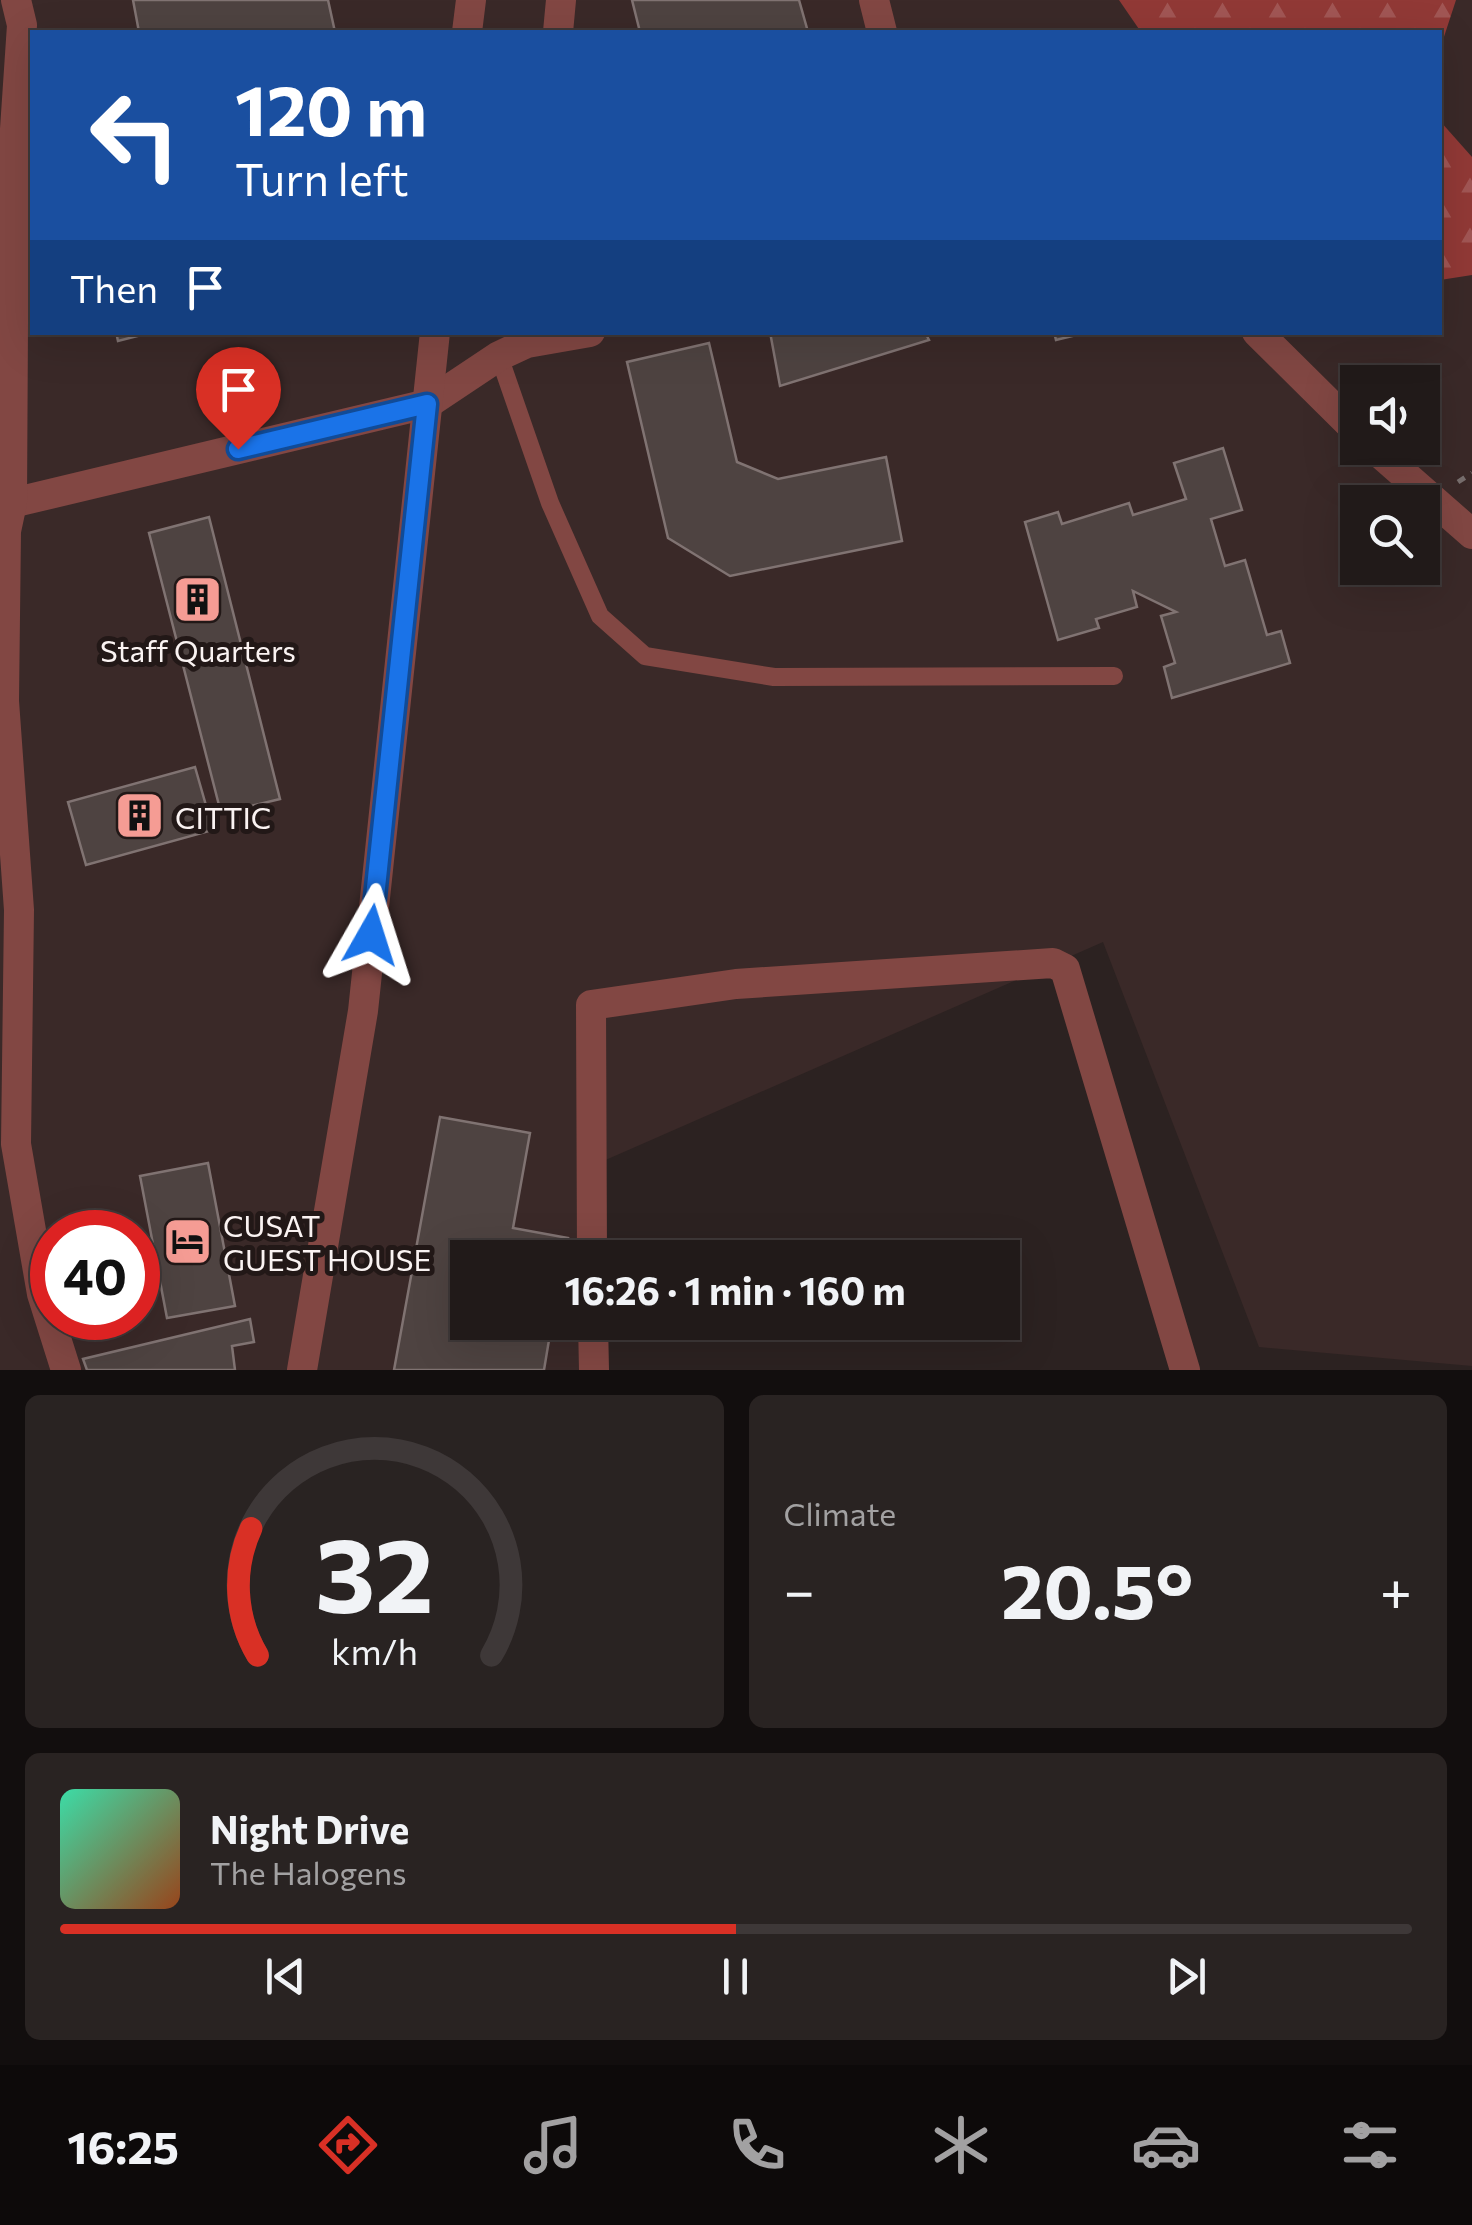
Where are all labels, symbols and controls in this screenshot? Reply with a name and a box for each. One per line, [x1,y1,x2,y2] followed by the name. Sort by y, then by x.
[235,65,427,150] text: 120 m
[70,70,200,200] icon: left
[235,150,409,205] text: Turn left
[178,260,233,315] icon: arrive
[70,264,158,311] text: Then
[196,347,281,450] pin
[211,362,266,417] icon: arrive
[1340,365,1440,585] map controls
[1340,365,1440,465] button: sound
[1340,485,1440,585] button: search
[172,574,224,626] building icon: Staff Quarters
[100,631,296,668] place label: Staff Quarters
[114,790,166,842] building icon: CITTIC
[175,798,271,835] place label: CITTIC
[319,883,423,987] position arrow
[223,1206,431,1277] place label: CUSAT GUEST HOUSE
[30,1210,160,1340] speed limit sign: 40
[162,1215,214,1267] hotel icon: CUSAT GUEST HOUSE
[564,1266,906,1313] text: 16:26 · 1 min · 160 m
[784,1493,896,1533] text: Climate
[315,1507,434,1634] text: 32
[1001,1543,1193,1634] text: 20.5°
[784,1555,815,1622] text: −
[1380,1555,1412,1622] text: +
[331,1629,418,1672] text: km/h
[210,1805,409,1852] text: Night Drive
[210,1852,407,1892] text: The Halogens
[258,1949,313,2004] icon: previous
[708,1949,763,2004] icon: pause
[1159,1949,1214,2004] icon: next
[313,2110,383,2180] icon: directions
[518,2110,588,2180] icon: music
[722,2110,792,2180] icon: phone
[926,2110,996,2180] icon: climate
[1131,2110,1201,2180] icon: car
[1335,2110,1405,2180] icon: filters
[67,2118,179,2173] text: 16:25

